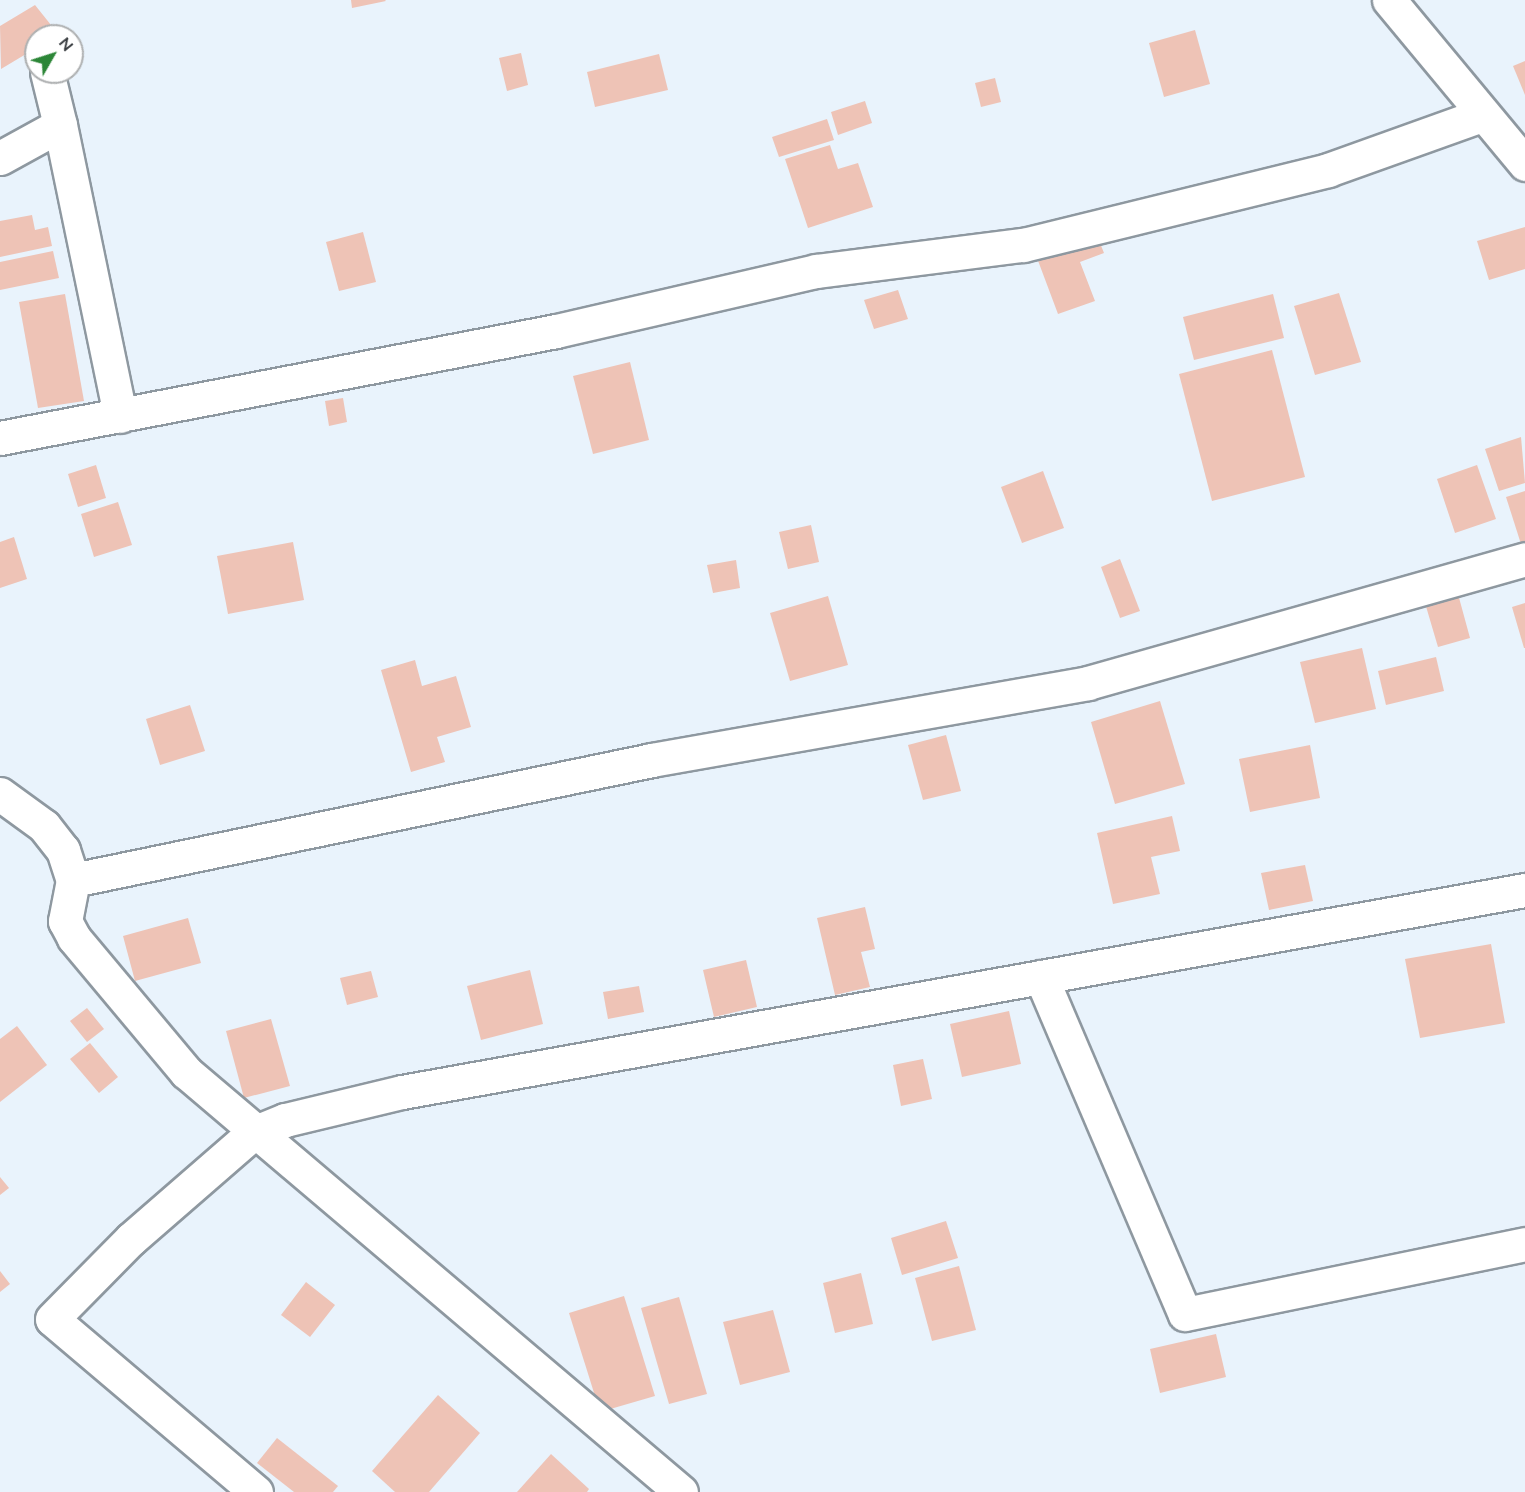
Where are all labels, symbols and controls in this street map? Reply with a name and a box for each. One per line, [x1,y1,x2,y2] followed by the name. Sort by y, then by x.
[24,24,84,84] north arrow
[55,33,78,55] text: N

